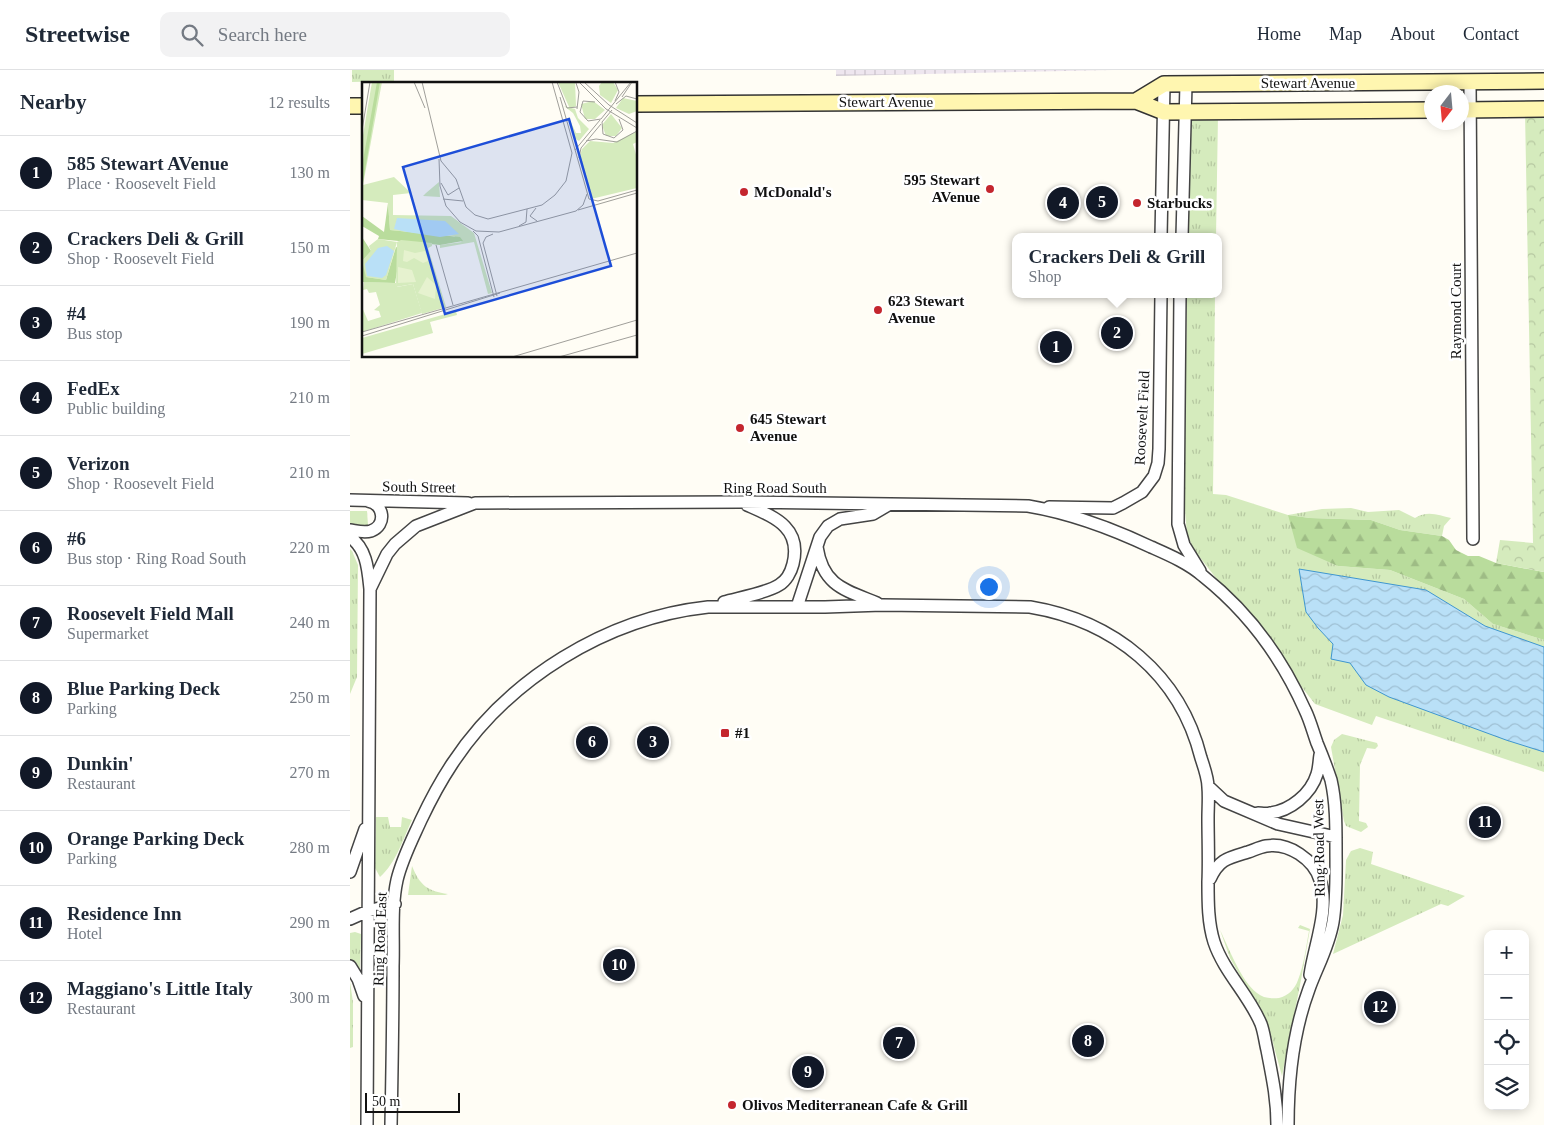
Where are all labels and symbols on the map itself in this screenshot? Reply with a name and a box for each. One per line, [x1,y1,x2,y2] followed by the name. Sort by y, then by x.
[1261,75,1355,91] street label: Stewart Avenue
[362,82,638,358] inset map
[1424,85,1469,130] north arrow
[839,94,933,110] street label: Stewart Avenue
[904,172,980,205] place label: 595 Stewart AVenue
[984,183,996,195] marker: 595 Stewart AVenue
[1086,183,1118,221] pin: 5
[754,184,832,200] place label: McDonald's
[1047,184,1079,222] pin: 4
[738,186,750,198] marker: McDonald's
[1147,195,1212,211] place label: Starbucks
[1131,197,1143,209] marker: Starbucks
[1448,262,1464,359] street label: Raymond Court
[888,293,964,326] place label: 623 Stewart Avenue
[872,304,884,316] marker: 623 Stewart Avenue
[1101,314,1133,352] pin: 2
[1040,328,1072,366] pin: 1
[1132,370,1152,466] street label: Roosevelt Field
[750,411,826,444] place label: 645 Stewart Avenue
[734,422,746,434] marker: 645 Stewart Avenue
[382,478,457,496] street label: South Street
[723,480,827,496] street label: Ring Road South
[976,574,1002,600] your location
[576,723,608,761] pin: 6
[637,723,669,761] pin: 3
[735,725,750,741] place label: #1
[719,727,731,739] marker: #1
[1310,798,1328,897] street label: Ring Road West
[1469,803,1501,841] pin: 11
[370,891,390,986] street label: Ring Road East
[603,946,635,984] pin: 10
[1364,988,1396,1026] pin: 12
[1072,1022,1104,1060] pin: 8
[883,1024,915,1062] pin: 7
[792,1053,824,1091] pin: 9
[365,1090,460,1113] scale bar
[742,1097,968,1113] place label: Olivos Mediterranean Cafe & Grill
[726,1099,738,1111] marker: Olivos Mediterranean Cafe & Grill

